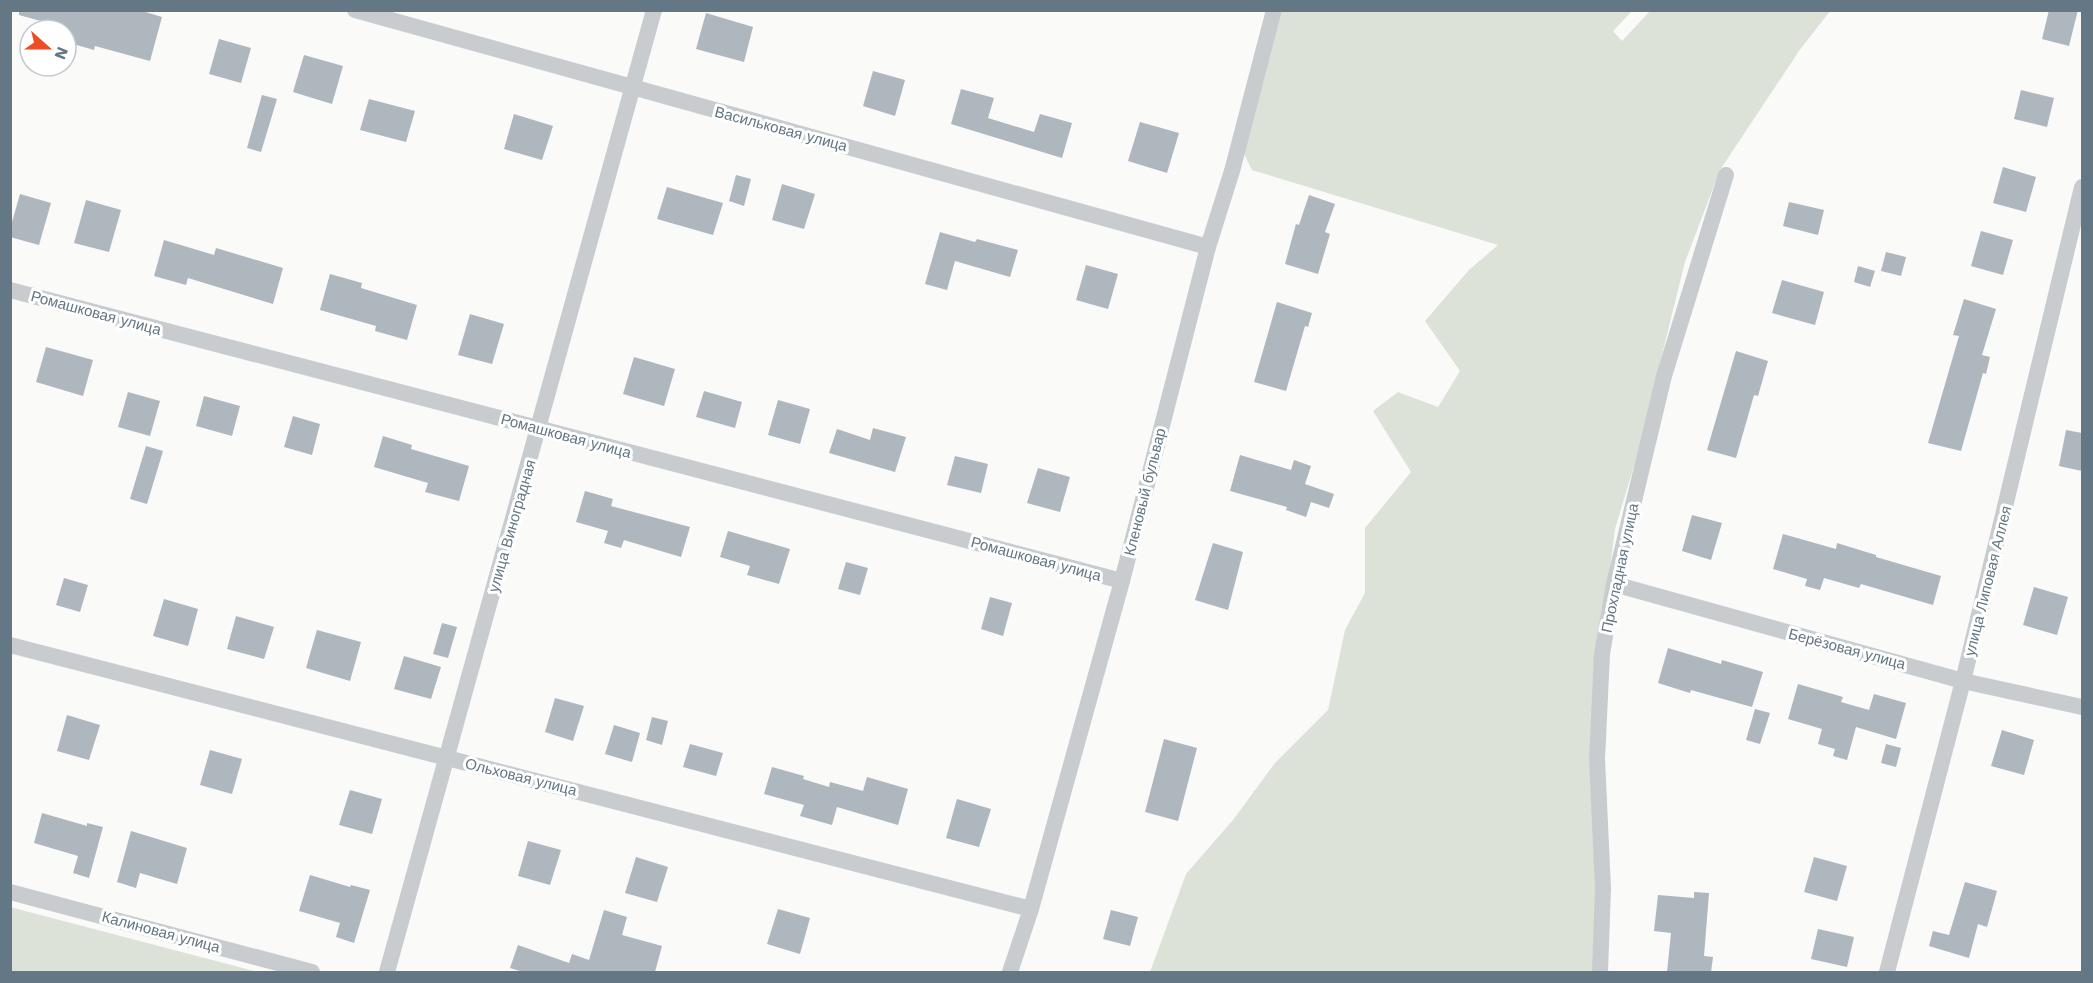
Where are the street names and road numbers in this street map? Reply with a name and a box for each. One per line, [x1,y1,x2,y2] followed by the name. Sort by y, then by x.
[713,103,850,156] street label: Васильковая улица
[29,287,164,339] street label: Ромашковая улица
[499,410,634,462] street label: Ромашковая улица
[1120,426,1170,558] street label: Кленовый бульвар
[484,458,540,594] street label: улица Виноградная
[1598,501,1643,634] street label: Прохладная улица
[1961,504,2015,658] street label: улица Липовая Аллея
[969,533,1104,585] street label: Ромашковая улица
[1786,625,1908,673] street label: Берёзовая улица
[463,754,579,800] street label: Ольховая улица
[100,908,223,957] street label: Калиновая улица

